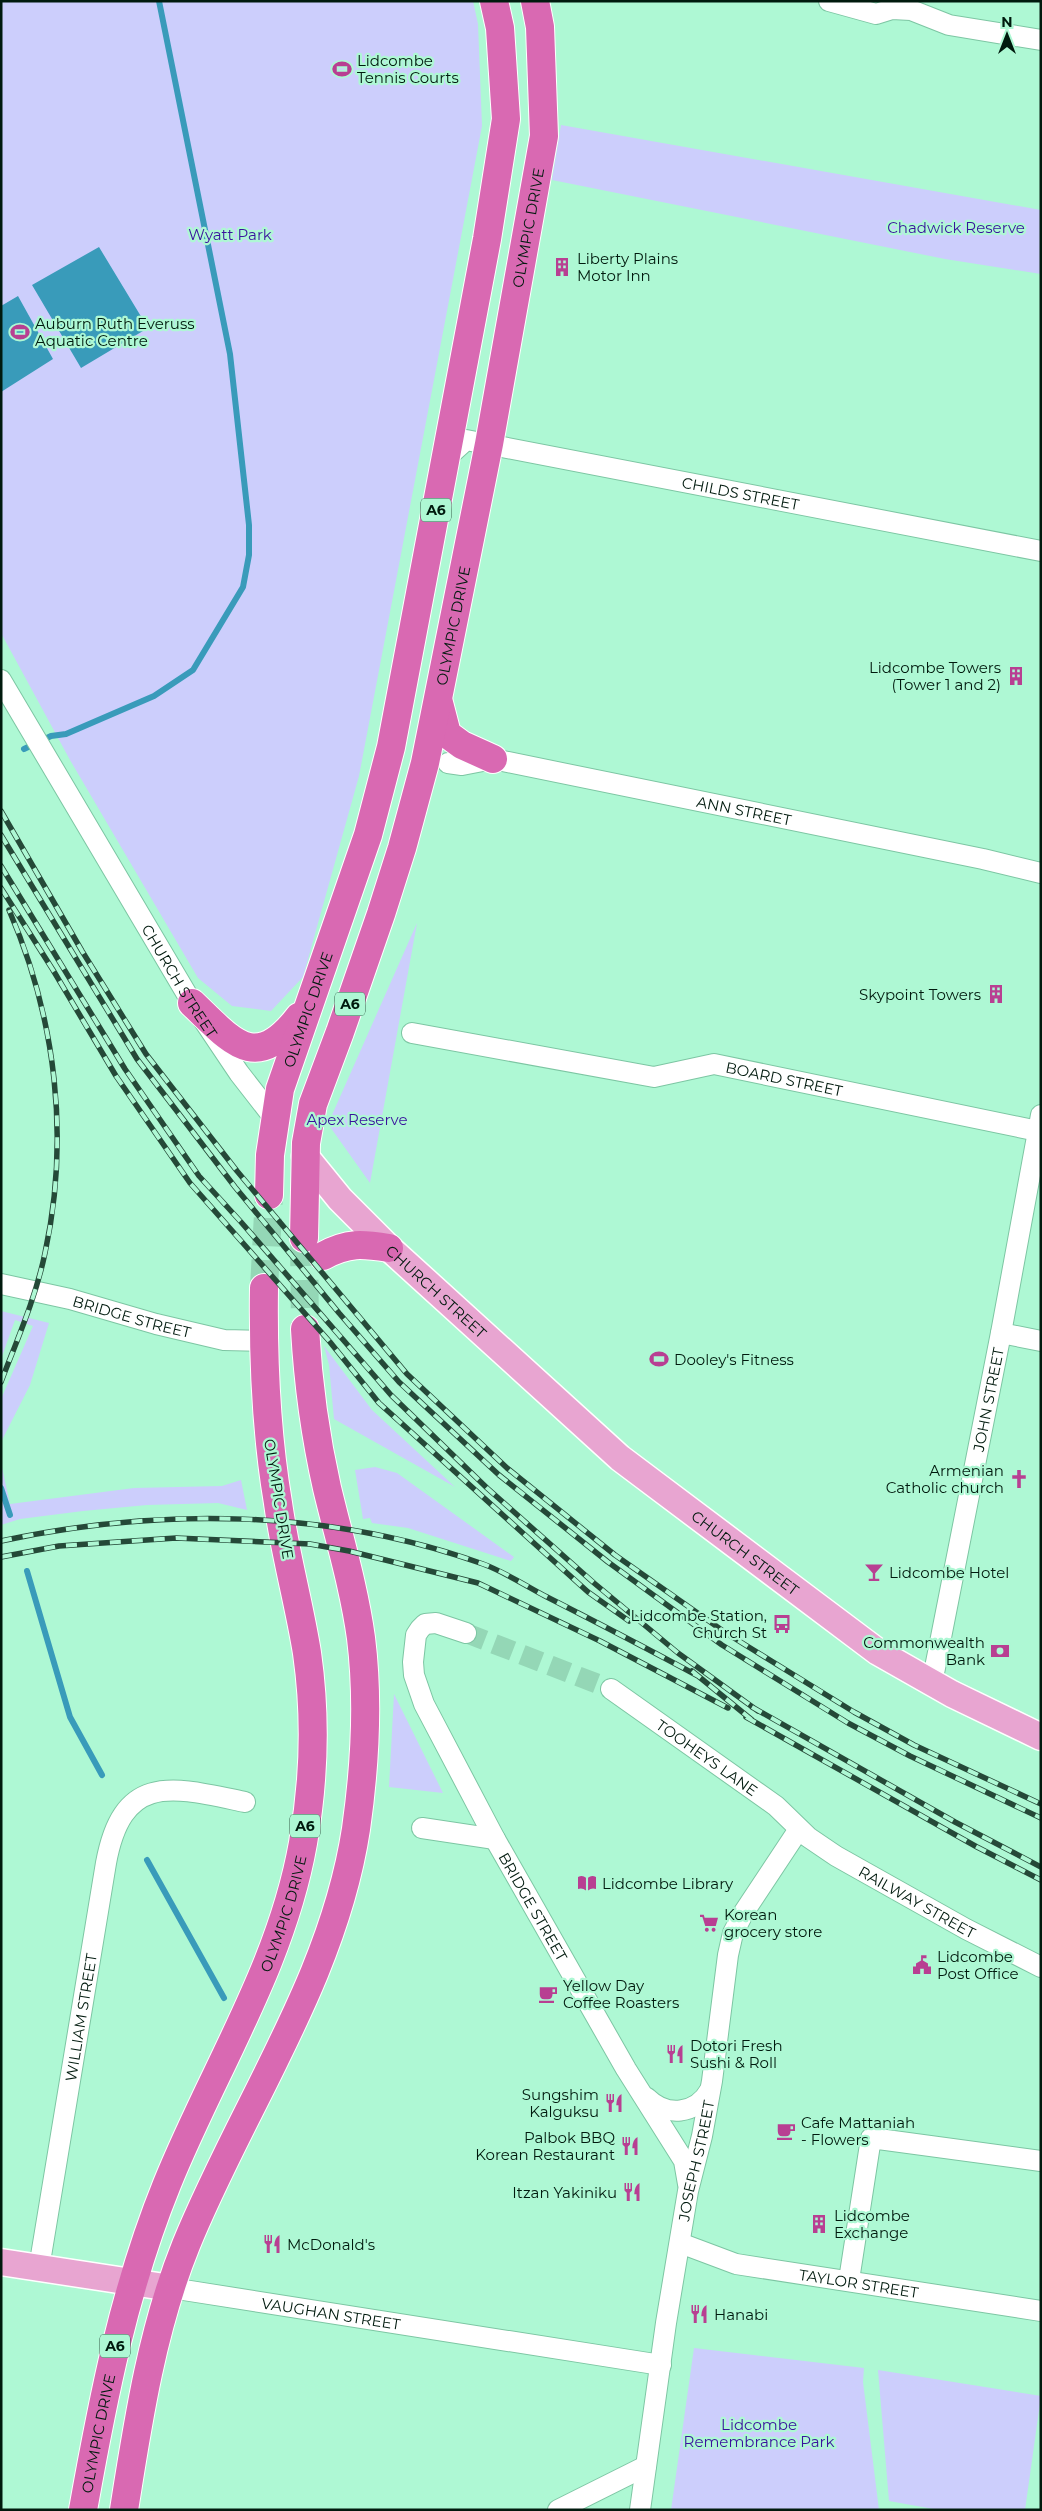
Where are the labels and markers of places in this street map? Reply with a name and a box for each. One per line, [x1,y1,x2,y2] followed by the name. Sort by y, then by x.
[357,51,459,87] place label: Lidcombe Tennis Courts
[331,58,353,80] sports icon: Lidcombe Tennis Courts
[577,249,678,285] place label: Liberty Plains Motor Inn
[551,256,573,278] building icon: Liberty Plains Motor Inn
[35,314,195,350] place label: Auburn Ruth Everuss Aquatic Centre
[9,321,31,343] sports icon: Auburn Ruth Everuss Aquatic Centre
[869,658,1001,694] place label: Lidcombe Towers (Tower 1 and 2)
[1005,665,1027,687] building icon: Lidcombe Towers (Tower 1 and 2)
[985,983,1007,1005] building icon: Skypoint Towers
[859,985,981,1004] place label: Skypoint Towers
[648,1348,670,1370] sports icon: Dooley's Fitness
[674,1350,794,1369] place label: Dooley's Fitness
[886,1461,1004,1497] place label: Armenian Catholic church
[1008,1468,1030,1490] church icon: Armenian Catholic church
[863,1561,885,1583] bar icon: Lidcombe Hotel
[889,1563,1009,1582] place label: Lidcombe Hotel
[630,1606,767,1642] place label: Lidcombe Station, Church St
[771,1613,793,1635] bus stop icon: Lidcombe Station, Church St
[863,1633,985,1669] place label: Commonwealth Bank
[989,1640,1011,1662] bank icon: Commonwealth Bank
[576,1872,598,1894] library icon: Lidcombe Library
[602,1874,734,1893] place label: Lidcombe Library
[724,1905,822,1941] place label: Korean grocery store
[698,1912,720,1934] supermarket icon: Korean grocery store
[937,1947,1019,1983] place label: Lidcombe Post Office
[911,1954,933,1976] public building icon: Lidcombe Post Office
[563,1976,679,2012] place label: Yellow Day Coffee Roasters
[537,1983,559,2005] cafe icon: Yellow Day Coffee Roasters
[690,2036,783,2072] place label: Dotori Fresh Sushi & Roll
[664,2043,686,2065] restaurant icon: Dotori Fresh Sushi & Roll
[522,2085,599,2121] place label: Sungshim Kalguksu
[603,2092,625,2114] restaurant icon: Sungshim Kalguksu
[801,2113,915,2149] place label: Cafe Mattaniah - Flowers
[775,2120,797,2142] cafe icon: Cafe Mattaniah - Flowers
[475,2128,615,2164] place label: Palbok BBQ Korean Restaurant
[619,2135,641,2157] restaurant icon: Palbok BBQ Korean Restaurant
[621,2181,643,2203] restaurant icon: Itzan Yakiniku
[512,2183,617,2202] place label: Itzan Yakiniku
[834,2206,910,2242] place label: Lidcombe Exchange
[808,2213,830,2235] building icon: Lidcombe Exchange
[261,2233,283,2255] restaurant icon: McDonald's
[287,2235,375,2254] place label: McDonald's
[688,2303,710,2325] restaurant icon: Hanabi
[714,2305,768,2324] place label: Hanabi

